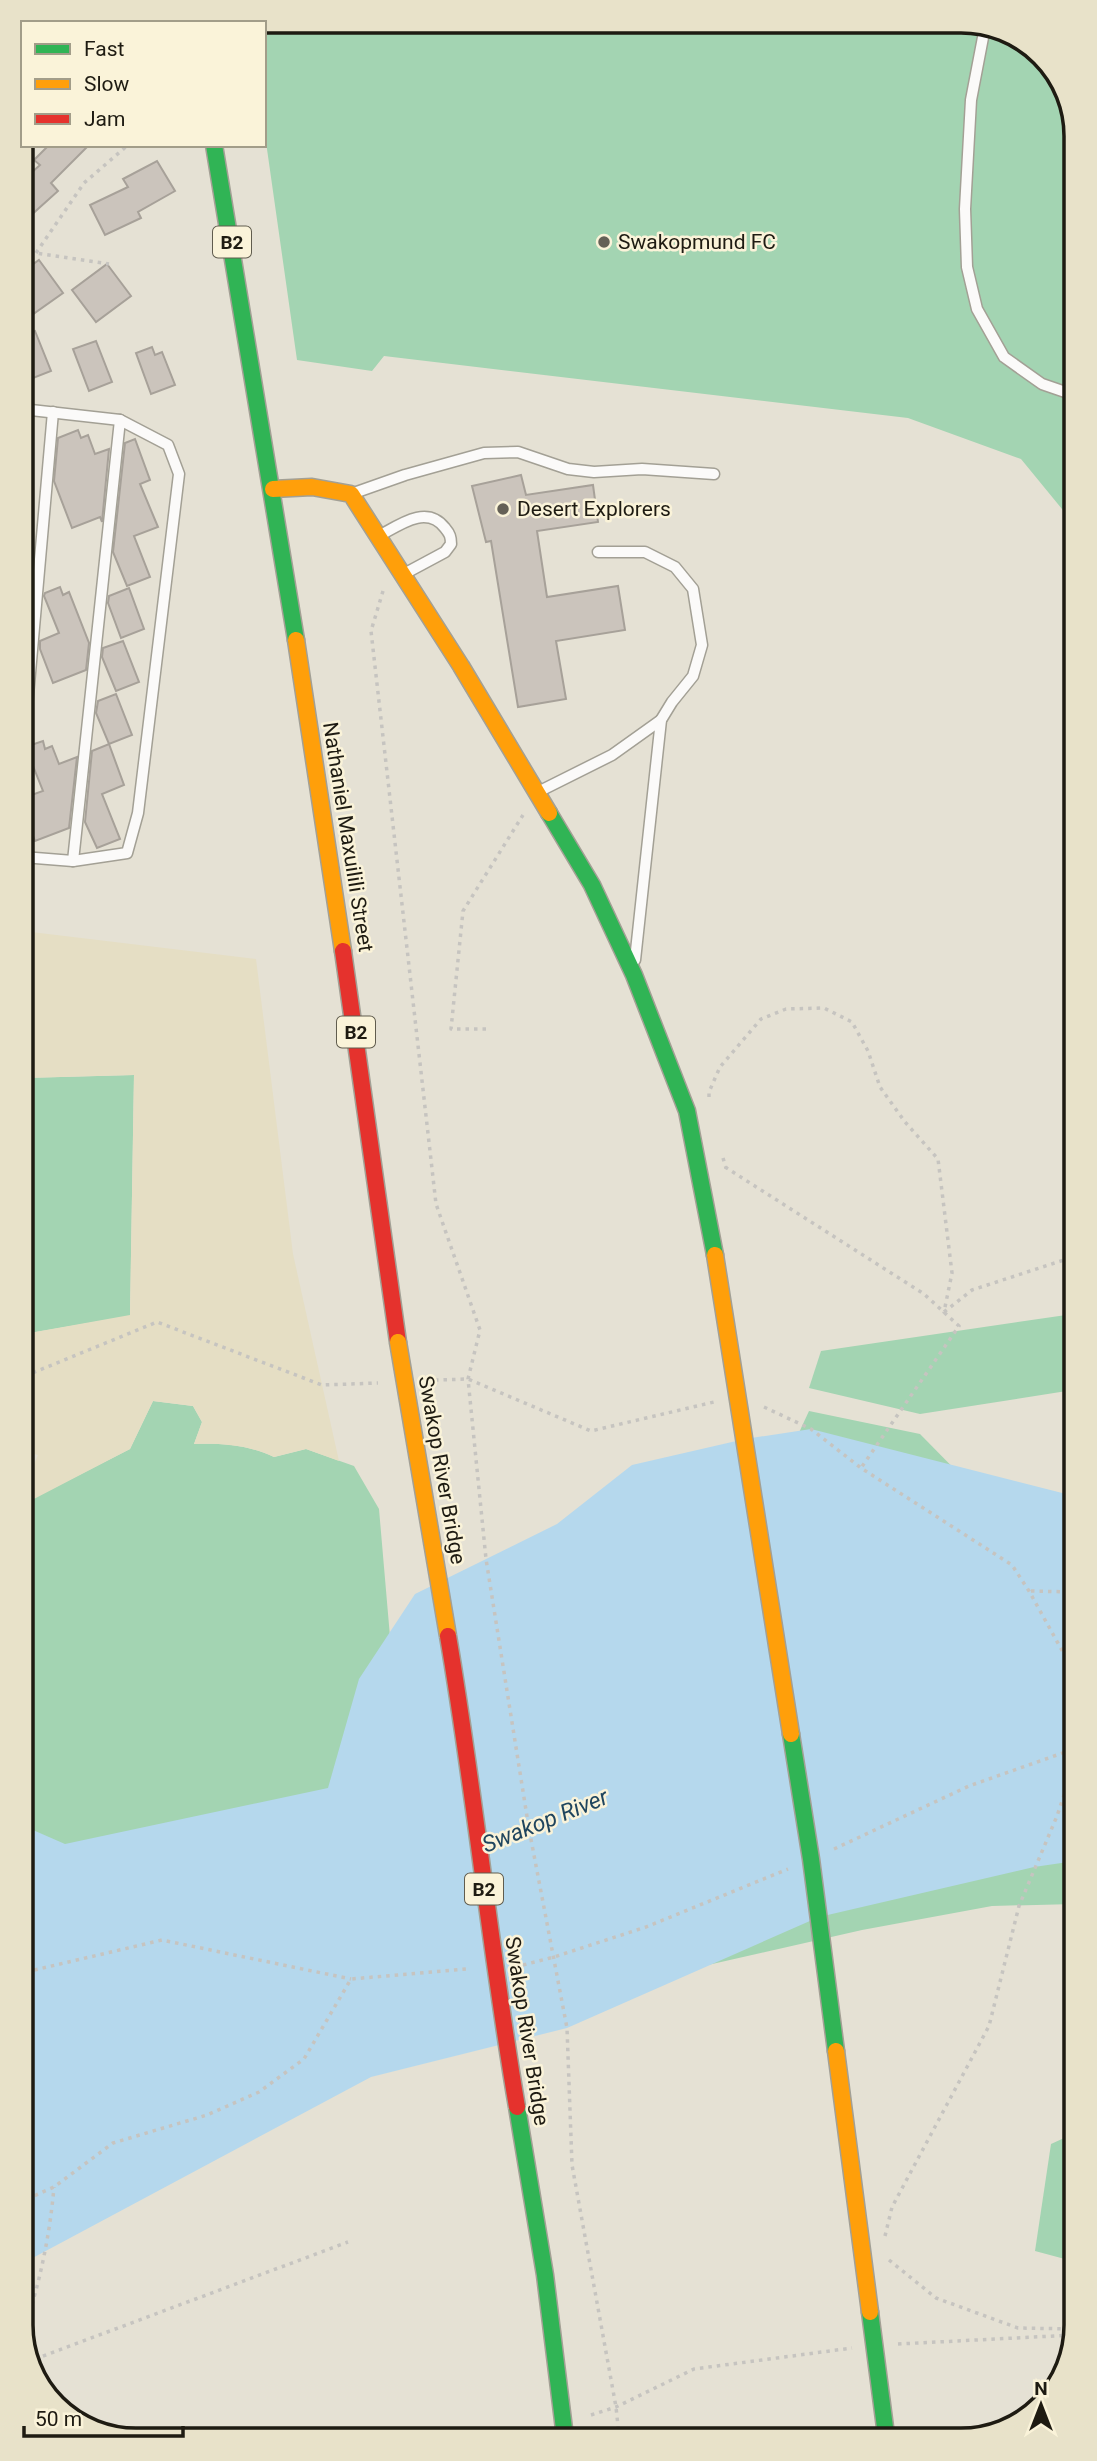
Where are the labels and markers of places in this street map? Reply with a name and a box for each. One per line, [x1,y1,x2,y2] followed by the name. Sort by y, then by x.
[618,230,776,254] place label: Swakopmund FC
[596,234,612,250] marker: Swakopmund FC
[517,497,671,521] place label: Desert Explorers
[495,501,511,517] marker: Desert Explorers

